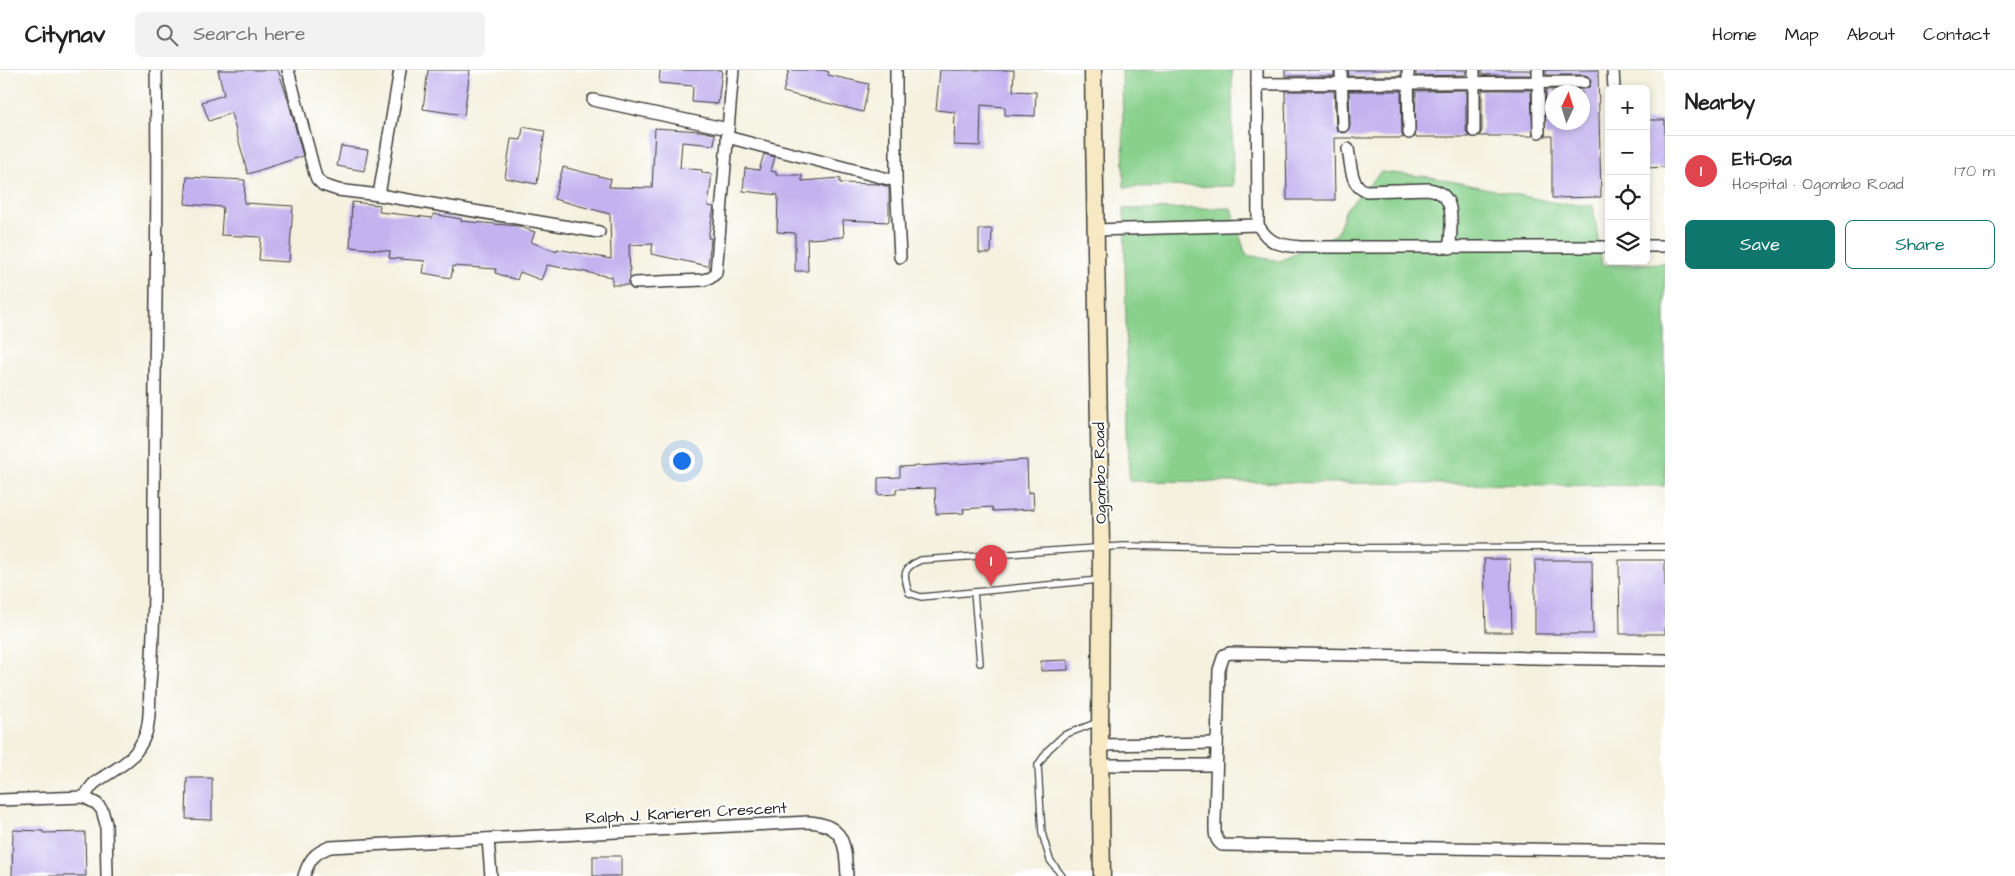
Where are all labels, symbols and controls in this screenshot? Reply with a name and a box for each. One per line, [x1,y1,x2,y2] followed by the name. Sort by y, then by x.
[135,12,485,57] search box
[25,18,105,52] text: Citynav
[153,21,181,49] icon: search
[193,21,305,48] text: Search here
[1712,22,1757,47] text: Home
[1785,22,1819,47] text: Map
[1847,22,1895,47] text: About
[1923,22,1990,47] text: Contact
[1545,85,1590,130] north arrow
[1605,85,1650,265] map controls
[1605,85,1650,130] button: +
[1685,88,1755,117] text: Nearby
[1605,130,1650,175] button: −
[1732,146,1792,173] text: Eti-Osa
[1700,160,1702,182] text: 1
[1954,160,1995,182] text: 170 m
[1732,173,1904,195] text: Hospital · Ogombo Road
[1605,175,1650,220] button: locate
[1605,220,1650,265] button: layers
[1685,220,1835,269] button: Save
[1845,220,1995,269] button: Share
[1088,422,1113,524] street label: Ogombo Road
[669,448,695,474] your location
[975,545,1007,586] pin: 1
[585,797,788,829] street label: Ralph J. Karieren Crescent

